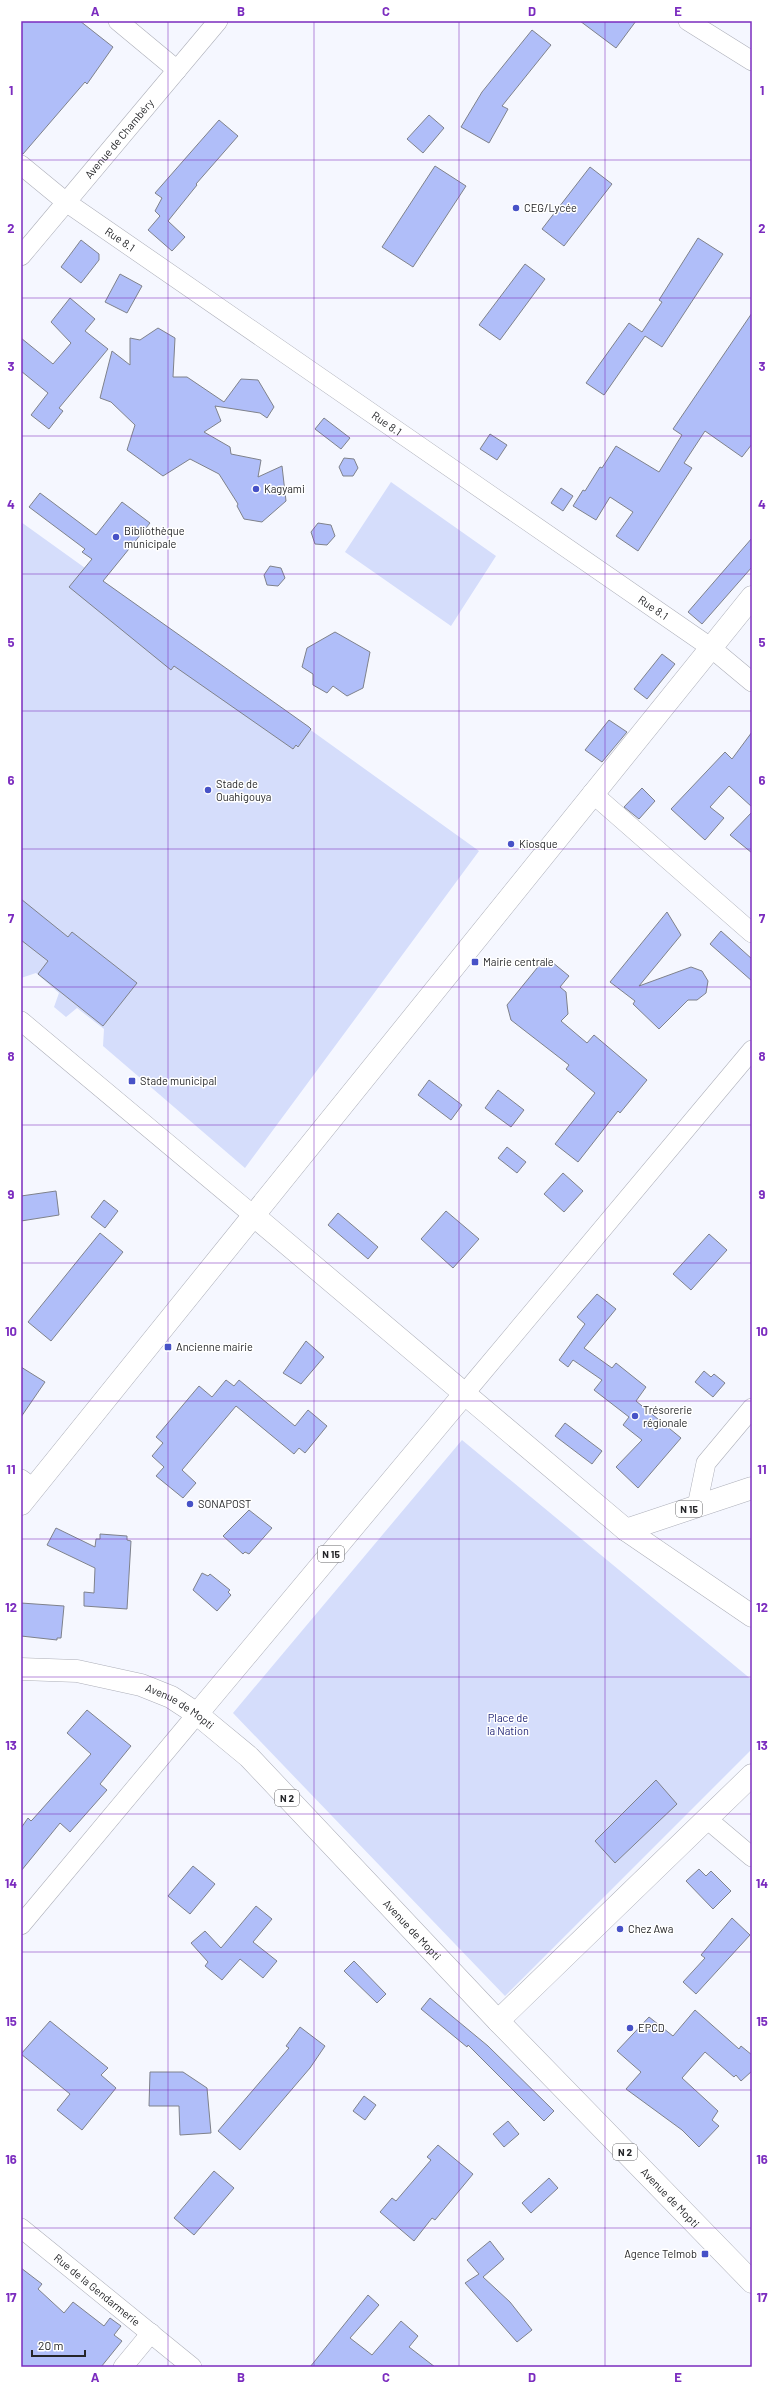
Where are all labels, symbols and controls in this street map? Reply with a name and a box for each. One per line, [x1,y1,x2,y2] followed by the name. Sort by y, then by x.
[91,3,100,19] text: A
[237,3,245,19] text: B
[382,3,390,19] text: C
[528,3,536,19] text: D
[674,3,682,19] text: E
[9,82,13,98] text: 1
[760,82,764,98] text: 1
[82,96,156,181] street label: Avenue de Chambéry
[524,201,577,214] place label: CEG/Lycée
[511,203,521,213] marker: CEG/Lycée
[7,220,15,236] text: 2
[758,220,766,236] text: 2
[103,224,138,254] street label: Rue 8.1
[7,358,15,374] text: 3
[758,358,766,374] text: 3
[370,408,404,438] street label: Rue 8.1
[264,482,305,495] place label: Kagyami
[251,484,261,494] marker: Kagyami
[7,496,15,512] text: 4
[758,496,766,512] text: 4
[124,524,185,550] place label: Bibliothèque municipale
[111,532,121,542] marker: Bibliothèque municipale
[636,593,671,622] street label: Rue 8.1
[7,634,15,650] text: 5
[758,634,766,650] text: 5
[8,772,15,788] text: 6
[759,772,766,788] text: 6
[216,777,271,803] place label: Stade de Ouahigouya
[203,785,213,795] marker: Stade de Ouahigouya
[519,837,558,850] place label: Kiosque
[506,839,516,849] marker: Kiosque
[8,910,15,926] text: 7
[759,910,766,926] text: 7
[483,955,554,968] place label: Mairie centrale
[470,957,480,967] marker: Mairie centrale
[7,1048,15,1064] text: 8
[758,1048,766,1064] text: 8
[140,1074,217,1087] place label: Stade municipal
[127,1076,137,1086] marker: Stade municipal
[8,1186,15,1202] text: 9
[759,1186,766,1202] text: 9
[5,1323,17,1339] text: 10
[756,1323,768,1339] text: 10
[176,1340,253,1353] place label: Ancienne mairie
[163,1342,173,1352] marker: Ancienne mairie
[643,1403,692,1429] place label: Trésorerie régionale
[630,1411,640,1421] marker: Trésorerie régionale
[6,1461,16,1477] text: 11
[757,1461,767,1477] text: 11
[198,1497,251,1510] place label: SONAPOST
[185,1499,195,1509] marker: SONAPOST
[676,1501,702,1517] road number: N 15
[318,1546,344,1562] road number: N 15
[5,1599,17,1615] text: 12
[756,1599,768,1615] text: 12
[144,1681,217,1732] street label: Avenue de Mopti
[487,1711,529,1737] park label: Place de la Nation
[5,1737,17,1753] text: 13
[756,1737,768,1753] text: 13
[275,1790,299,1806] road number: N 2
[5,1875,17,1891] text: 14
[756,1875,768,1891] text: 14
[381,1897,444,1963] street label: Avenue de Mopti
[628,1922,673,1935] place label: Chez Awa
[615,1924,625,1934] marker: Chez Awa
[5,2013,17,2029] text: 15
[756,2013,768,2029] text: 15
[638,2021,665,2034] place label: EPCD
[625,2023,635,2033] marker: EPCD
[613,2144,637,2160] road number: N 2
[5,2151,17,2167] text: 16
[756,2151,768,2167] text: 16
[639,2165,702,2230] street label: Avenue de Mopti
[624,2247,697,2260] place label: Agence Telmob
[700,2249,710,2259] marker: Agence Telmob
[52,2251,143,2328] street label: Rue de la Gendarmerie
[5,2289,17,2305] text: 17
[756,2289,768,2305] text: 17
[32,2332,85,2358] scale bar
[38,2338,64,2352] text: 20 m
[91,2369,100,2385] text: A
[237,2369,245,2385] text: B
[382,2369,390,2385] text: C
[528,2369,536,2385] text: D
[674,2369,682,2385] text: E

